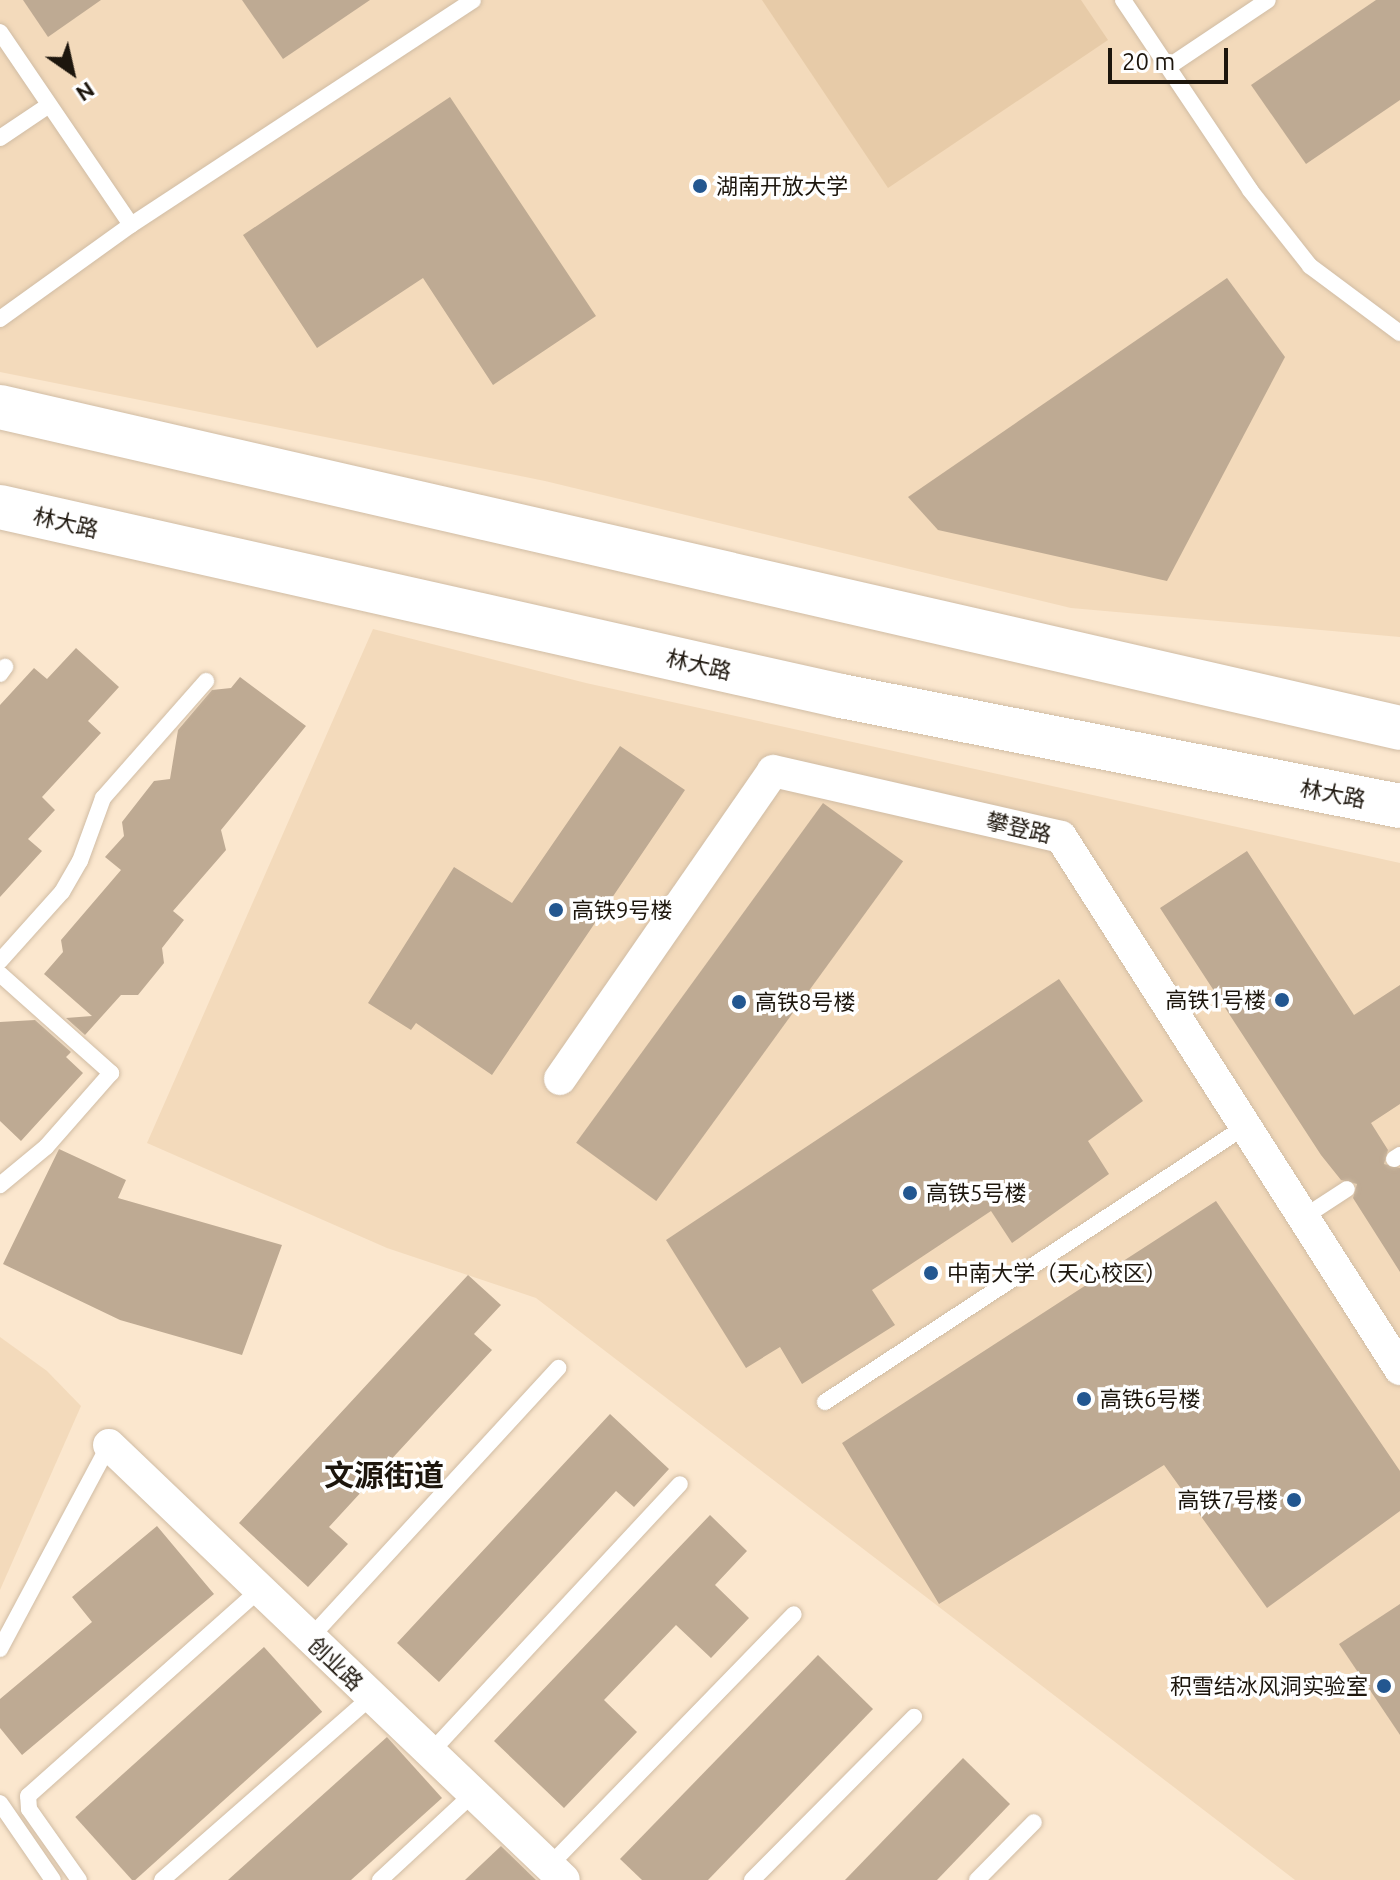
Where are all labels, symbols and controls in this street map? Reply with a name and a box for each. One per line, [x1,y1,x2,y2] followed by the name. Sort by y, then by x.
[32,32,112,112] north arrow
[1112,32,1232,82] scale bar
[1122,48,1175,75] text: 20 m
[72,77,100,107] text: N
[716,173,848,199] place label: 湖南开放大学
[691,177,709,195] marker: 湖南开放大学
[31,502,101,542] street label: 林大路
[664,644,734,684] street label: 林大路
[1298,774,1368,812] street label: 林大路
[984,807,1054,847] street label: 攀登路
[572,897,672,923] place label: 高铁9号楼
[547,901,565,919] marker: 高铁9号楼
[1166,987,1266,1013] place label: 高铁1号楼
[755,989,855,1015] place label: 高铁8号楼
[1273,991,1291,1009] marker: 高铁1号楼
[730,993,748,1011] marker: 高铁8号楼
[926,1180,1026,1206] place label: 高铁5号楼
[901,1184,919,1202] marker: 高铁5号楼
[947,1260,1167,1286] place label: 中南大学（天心校区）
[922,1264,940,1282] marker: 中南大学（天心校区）
[1100,1386,1200,1412] place label: 高铁6号楼
[1075,1390,1093,1408] marker: 高铁6号楼
[324,1457,444,1493] district label: 文源街道
[1178,1487,1278,1513] place label: 高铁7号楼
[1285,1491,1303,1509] marker: 高铁7号楼
[303,1631,369,1695] street label: 创业路
[1170,1673,1368,1699] place label: 积雪结冰风洞实验室
[1375,1677,1393,1695] marker: 积雪结冰风洞实验室

